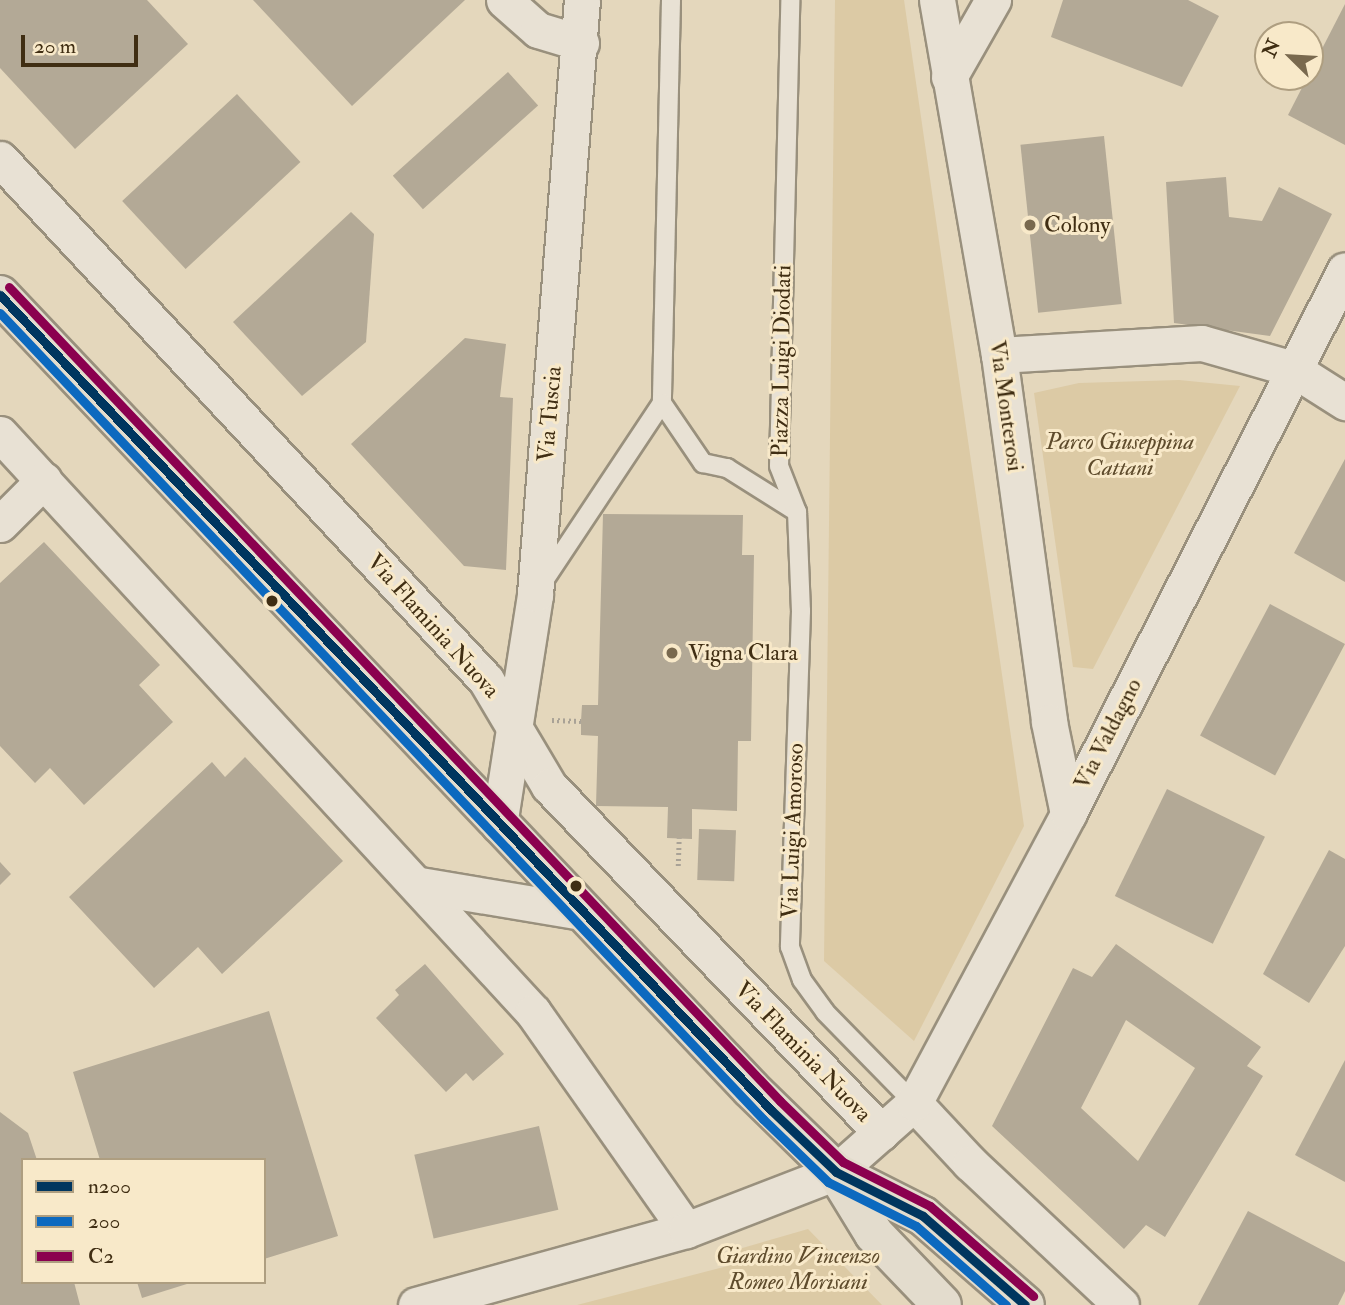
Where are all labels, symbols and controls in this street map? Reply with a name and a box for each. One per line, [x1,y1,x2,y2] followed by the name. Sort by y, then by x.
[24,21,142,65] scale bar
[1254,21,1324,91] north arrow
[34,33,76,60] text: 20 m
[1257,36,1286,61] text: N
[1044,211,1110,239] place label: Colony
[1022,217,1038,233] marker: Colony
[767,264,797,458] street label: Piazza Luigi Diodati
[983,339,1029,473] street label: Via Monterosi
[532,365,568,463] street label: Via Tuscia
[1046,428,1194,482] park label: Parco Giuseppina Cattani
[361,548,505,704] street label: Via Flaminia Nuova
[265,594,279,608] unlabelled marker
[688,639,798,667] place label: Vigna Clara
[662,643,682,663] marker: Vigna Clara
[1068,674,1148,794] street label: Via Valdagno
[776,743,810,919] street label: Via Luigi Amoroso
[569,879,583,893] unlabelled marker
[729,976,877,1128] street label: Via Flaminia Nuova
[21,1158,266,1284] legend
[88,1173,131,1200] text: n200
[88,1208,120,1235] text: 200
[716,1242,880,1296] park label: Giardino Vincenzo Romeo Morisani
[88,1243,114,1270] text: C2

